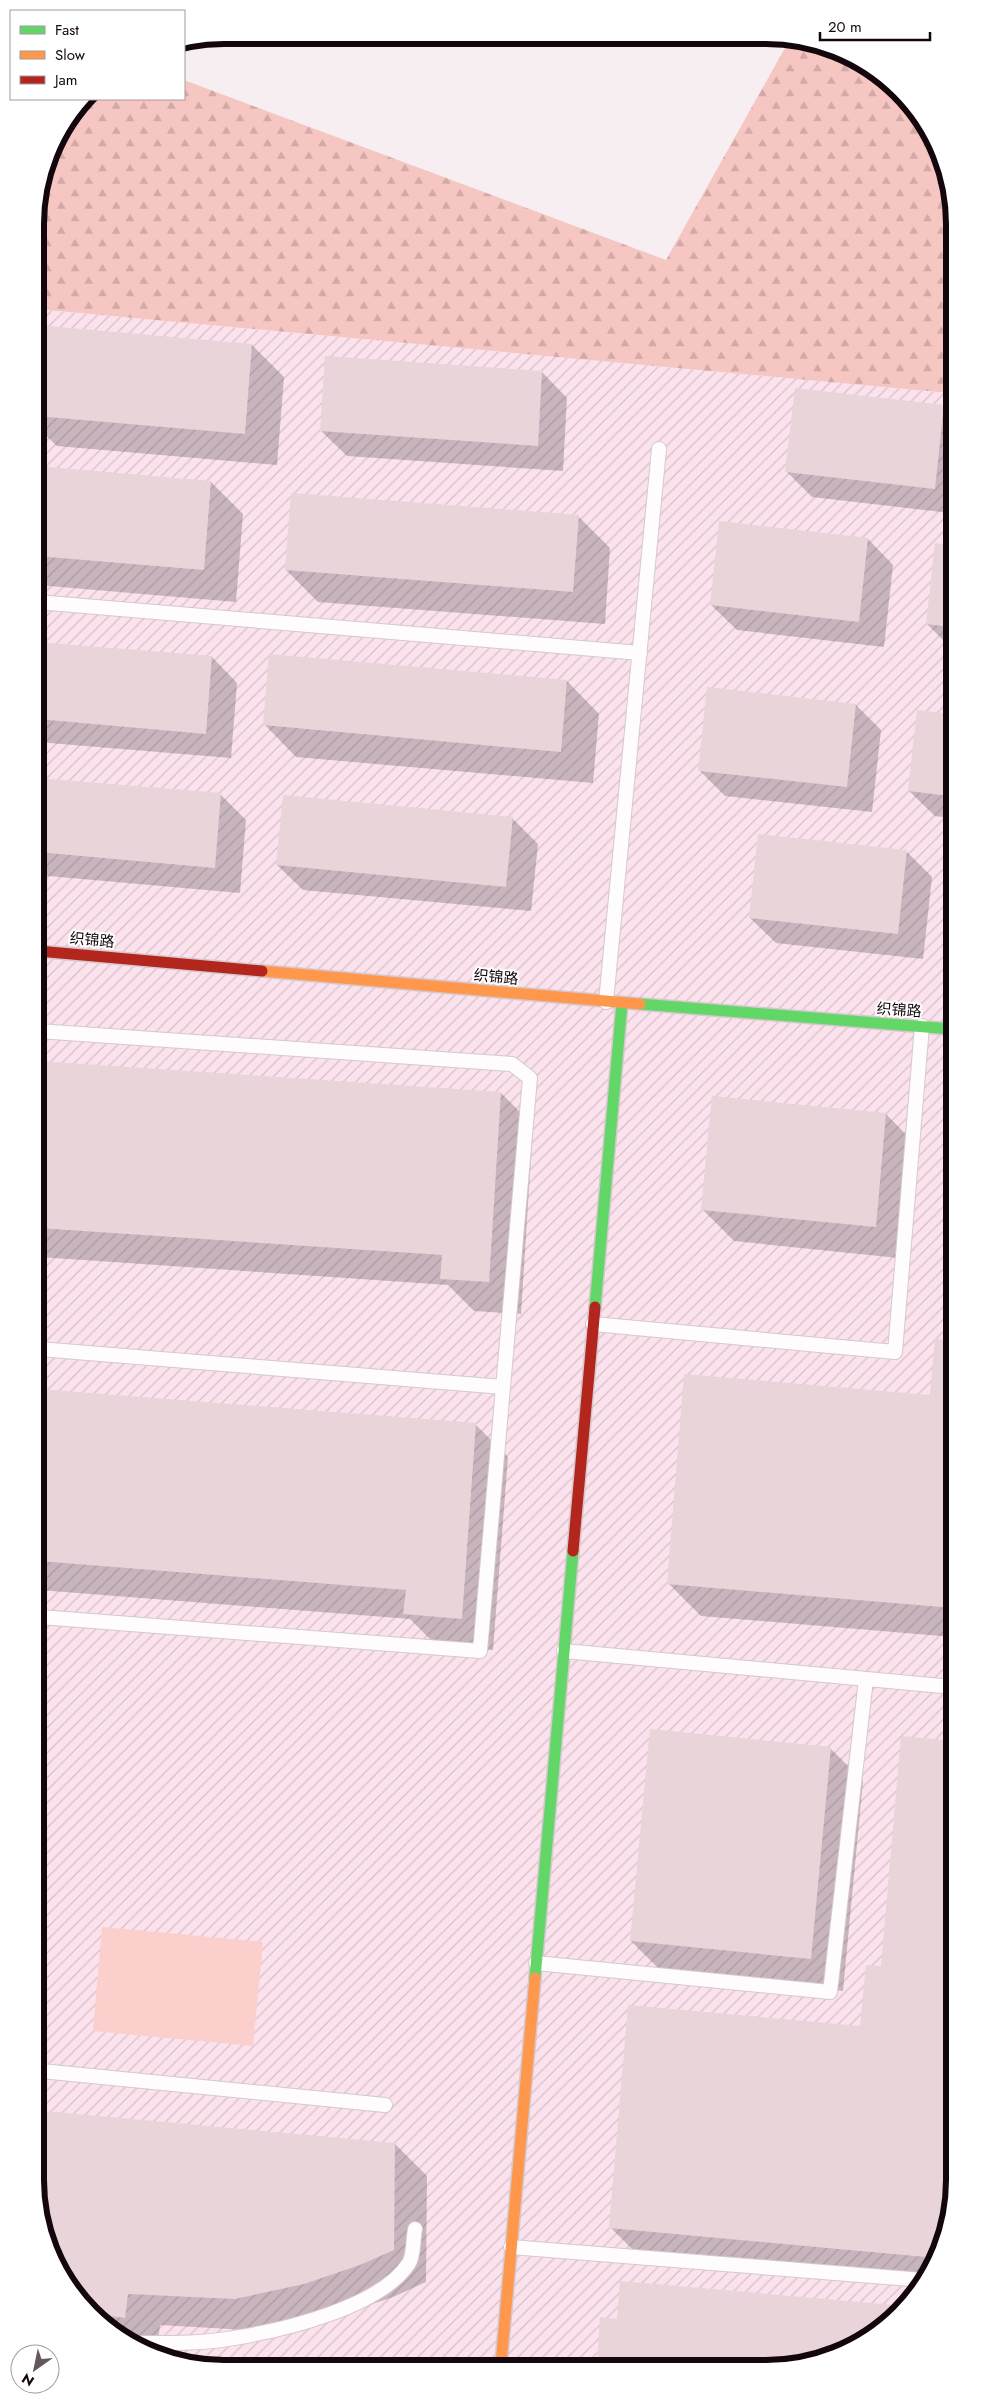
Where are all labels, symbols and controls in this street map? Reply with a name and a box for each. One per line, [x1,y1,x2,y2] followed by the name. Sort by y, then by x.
[10,10,185,100] legend
[820,10,930,42] scale bar
[828,16,862,38] text: 20 m
[55,19,79,41] text: Fast
[55,44,86,66] text: Slow
[53,69,78,91] text: Jam
[69,927,115,953] street label: 织锦路
[473,964,519,990] street label: 织锦路
[876,997,922,1023] street label: 织锦路
[10,2344,60,2394] north arrow
[18,2368,38,2391] text: N

